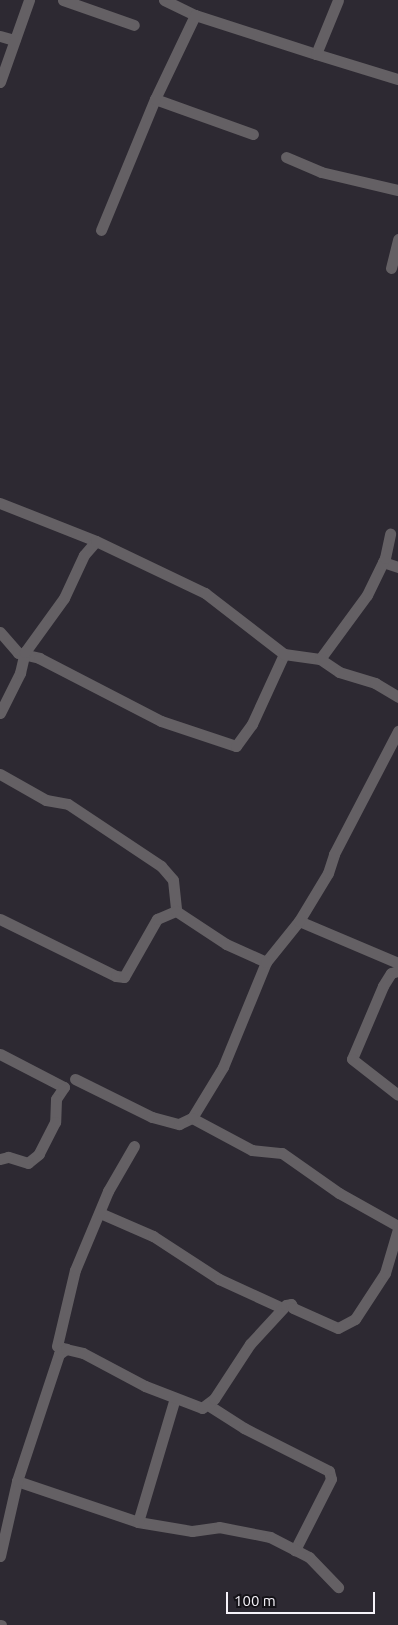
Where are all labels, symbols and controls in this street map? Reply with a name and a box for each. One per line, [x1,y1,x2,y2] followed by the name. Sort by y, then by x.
[228,1582,377,1614] scale bar
[234,1592,276,1609] text: 100 m

